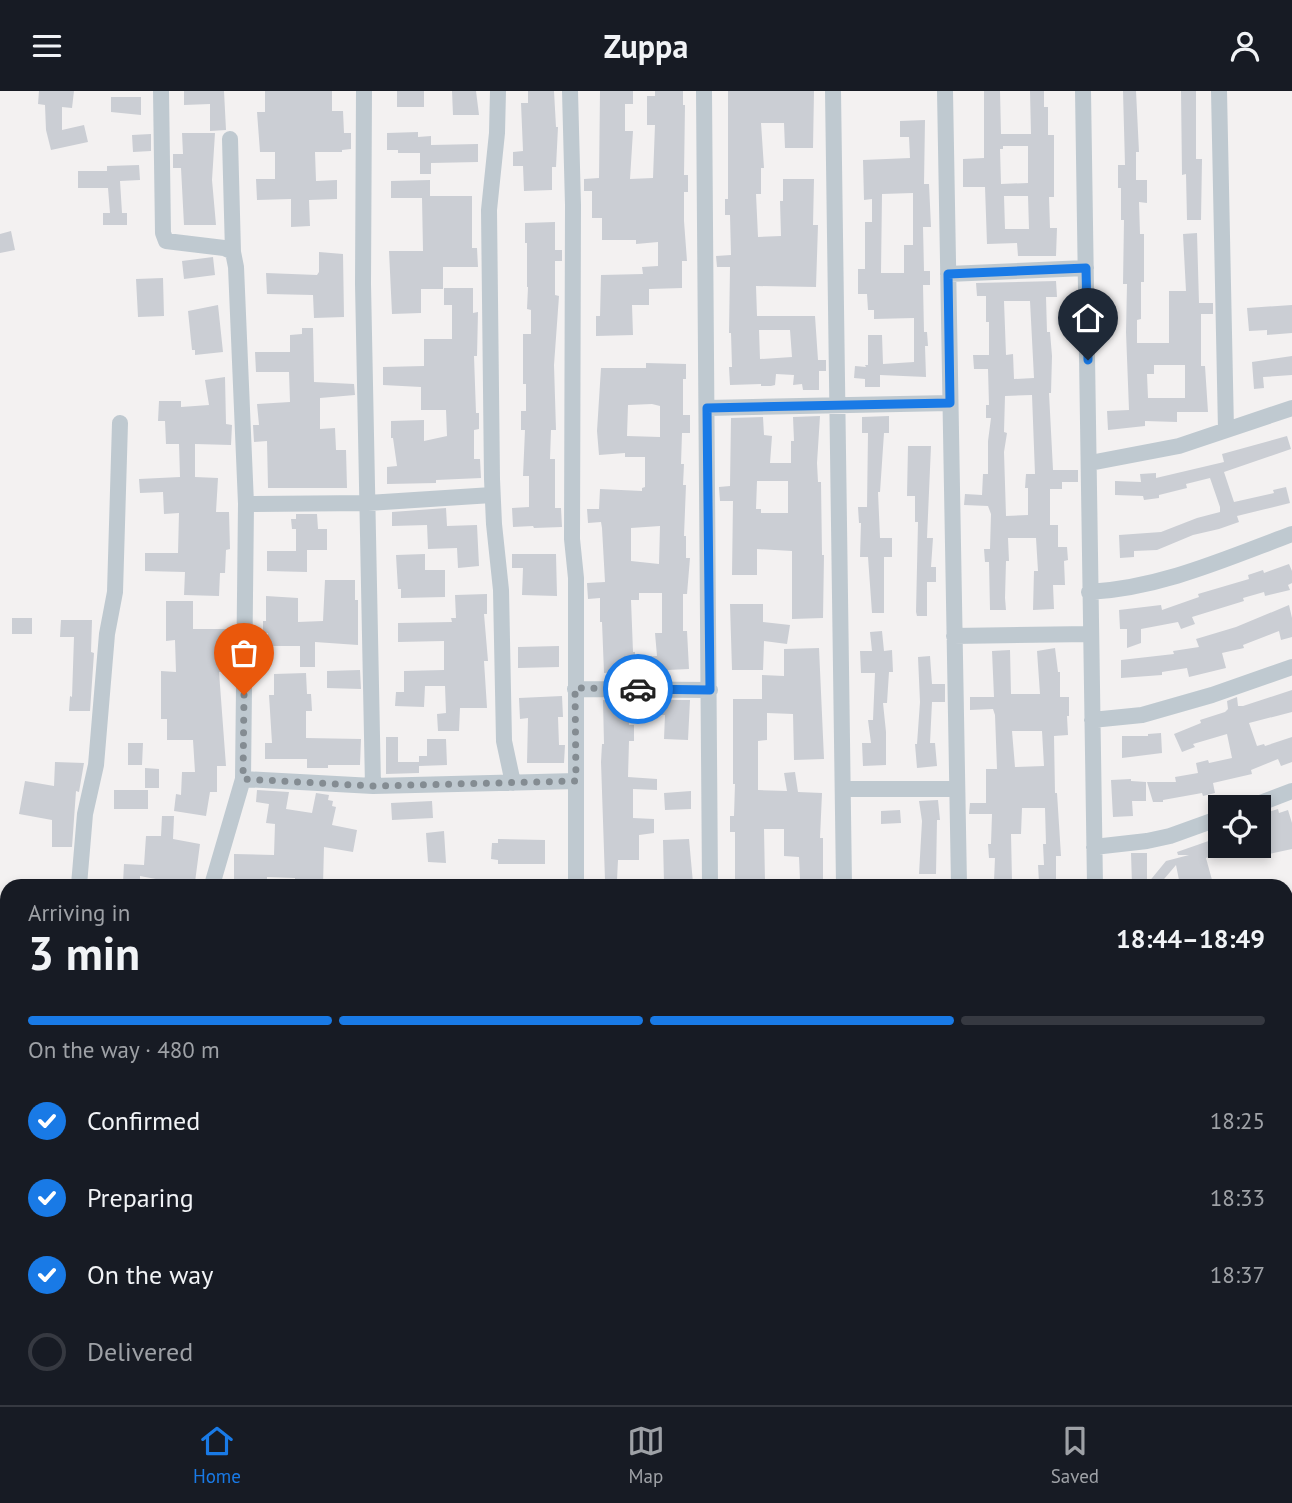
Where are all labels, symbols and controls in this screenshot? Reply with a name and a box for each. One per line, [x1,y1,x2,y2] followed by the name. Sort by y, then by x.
[604,25,688,67] text: Zuppa
[28,27,66,65] icon: menu
[1226,27,1264,65] icon: person
[1058,288,1118,360] pin
[1069,299,1107,337] icon: home
[214,623,274,695] pin
[225,634,263,672] icon: bag
[603,654,673,724] courier
[619,670,657,708] icon: car
[1208,795,1271,858] map controls
[1208,795,1271,858] button: locate
[28,898,130,927] text: Arriving in
[1116,922,1265,955] text: 18:44–18:49
[28,923,140,983] text: 3 min
[28,1035,220,1064] text: On the way · 480 m
[28,1102,66,1140] icon: check
[87,1104,200,1137] text: Confirmed
[1210,1106,1265,1135] text: 18:25
[28,1179,66,1217] icon: check
[87,1181,194,1214] text: Preparing
[1210,1183,1265,1212] text: 18:33
[28,1256,66,1294] icon: check
[87,1258,213,1291] text: On the way
[1210,1260,1265,1289] text: 18:37
[87,1335,193,1368] text: Delivered
[193,1422,241,1488] tab: Home
[627,1422,665,1488] tab: Map
[1051,1422,1099,1488] tab: Saved

